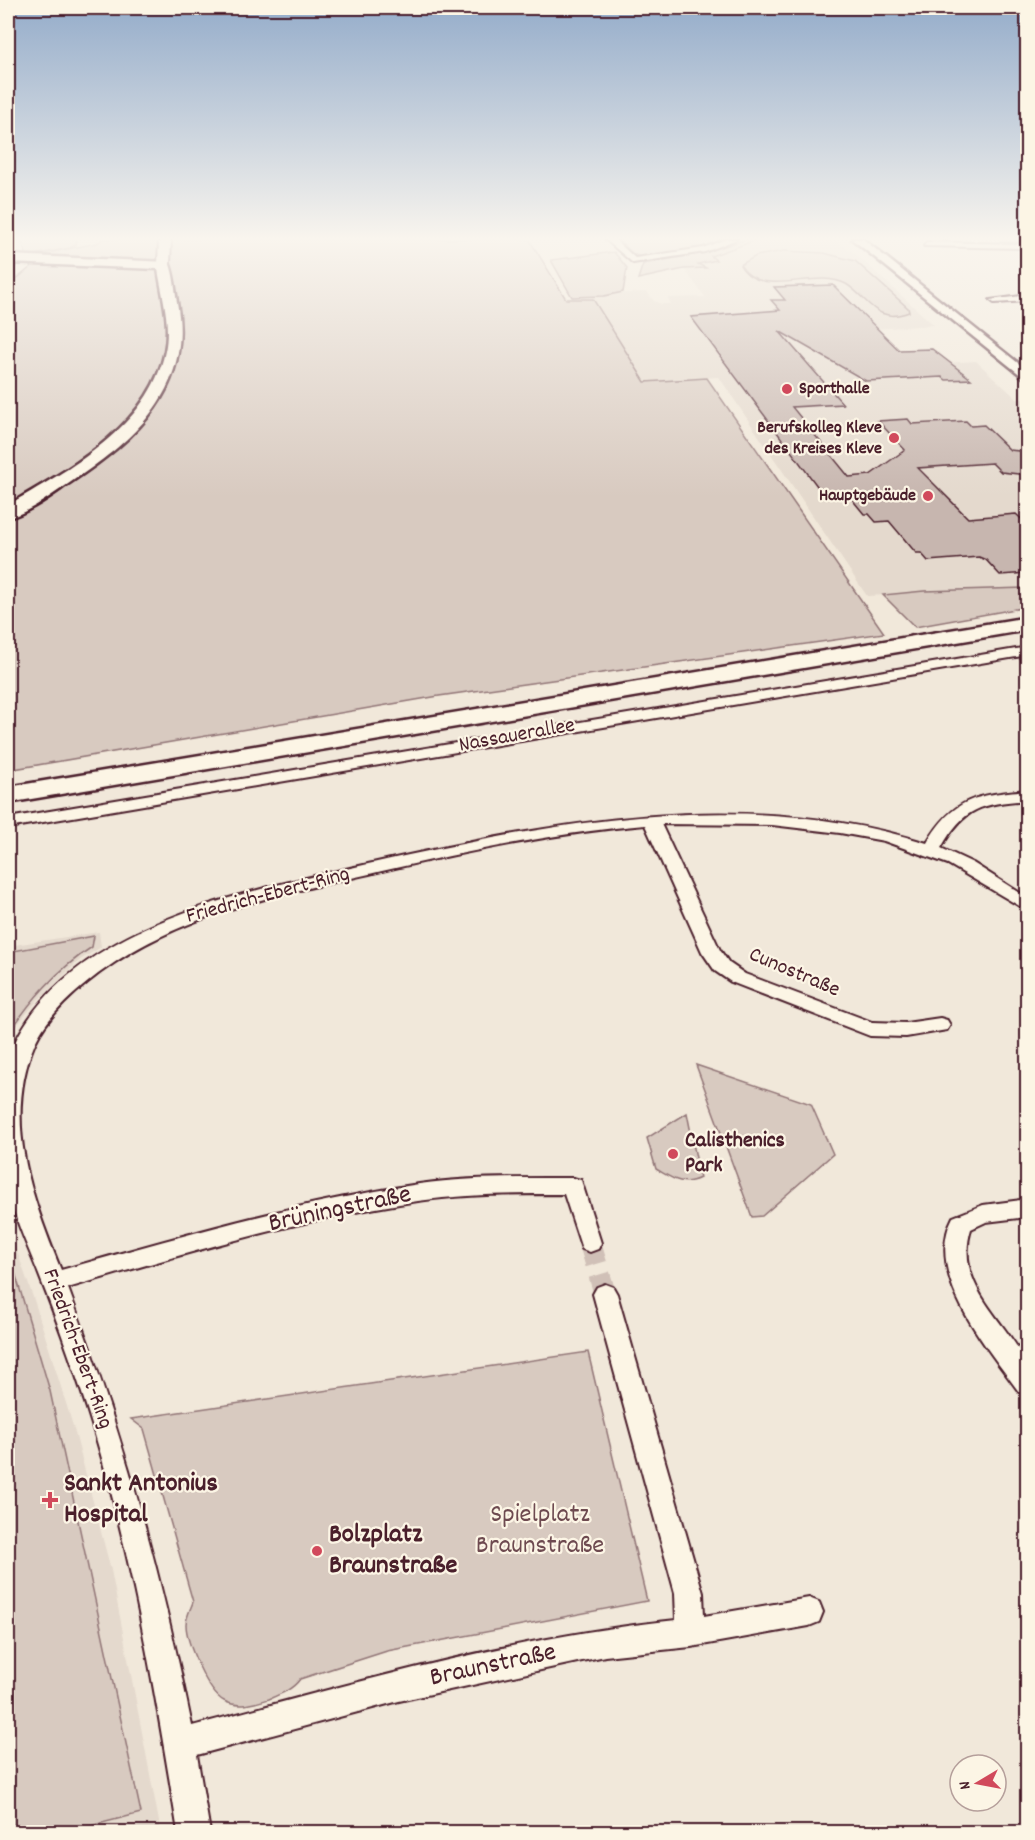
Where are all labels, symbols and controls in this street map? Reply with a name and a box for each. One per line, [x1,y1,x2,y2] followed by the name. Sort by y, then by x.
[799,377,870,402] place label: Sporthalle
[780,382,794,396] marker: Sporthalle
[757,416,882,462] place label: Berufskolleg Kleve des Kreises Kleve
[887,431,901,445] marker: Berufskolleg Kleve des Kreises Kleve
[819,484,916,509] place label: Hauptgebäude
[921,489,935,503] marker: Hauptgebäude
[456,711,578,761] street label: Nassauerallee
[183,859,353,933] street label: Friedrich-Ebert-Ring
[744,940,844,1006] street label: Cunostraße
[685,1126,785,1182] place label: Calisthenics Park
[666,1147,680,1161] marker: Calisthenics Park
[265,1176,415,1244] street label: Brüningstraße
[34,1265,120,1433] street label: Friedrich-Ebert-Ring
[64,1465,218,1535] place label: Sankt Antonius Hospital
[41,1491,59,1509] marker: Sankt Antonius Hospital
[476,1496,604,1566] park label: Spielplatz Braunstraße
[329,1516,457,1586] place label: Bolzplatz Braunstraße
[310,1544,324,1558] marker: Bolzplatz Braunstraße
[426,1634,560,1698] street label: Braunstraße
[948,1753,1008,1813] north arrow
[954,1779,978,1791] text: N

